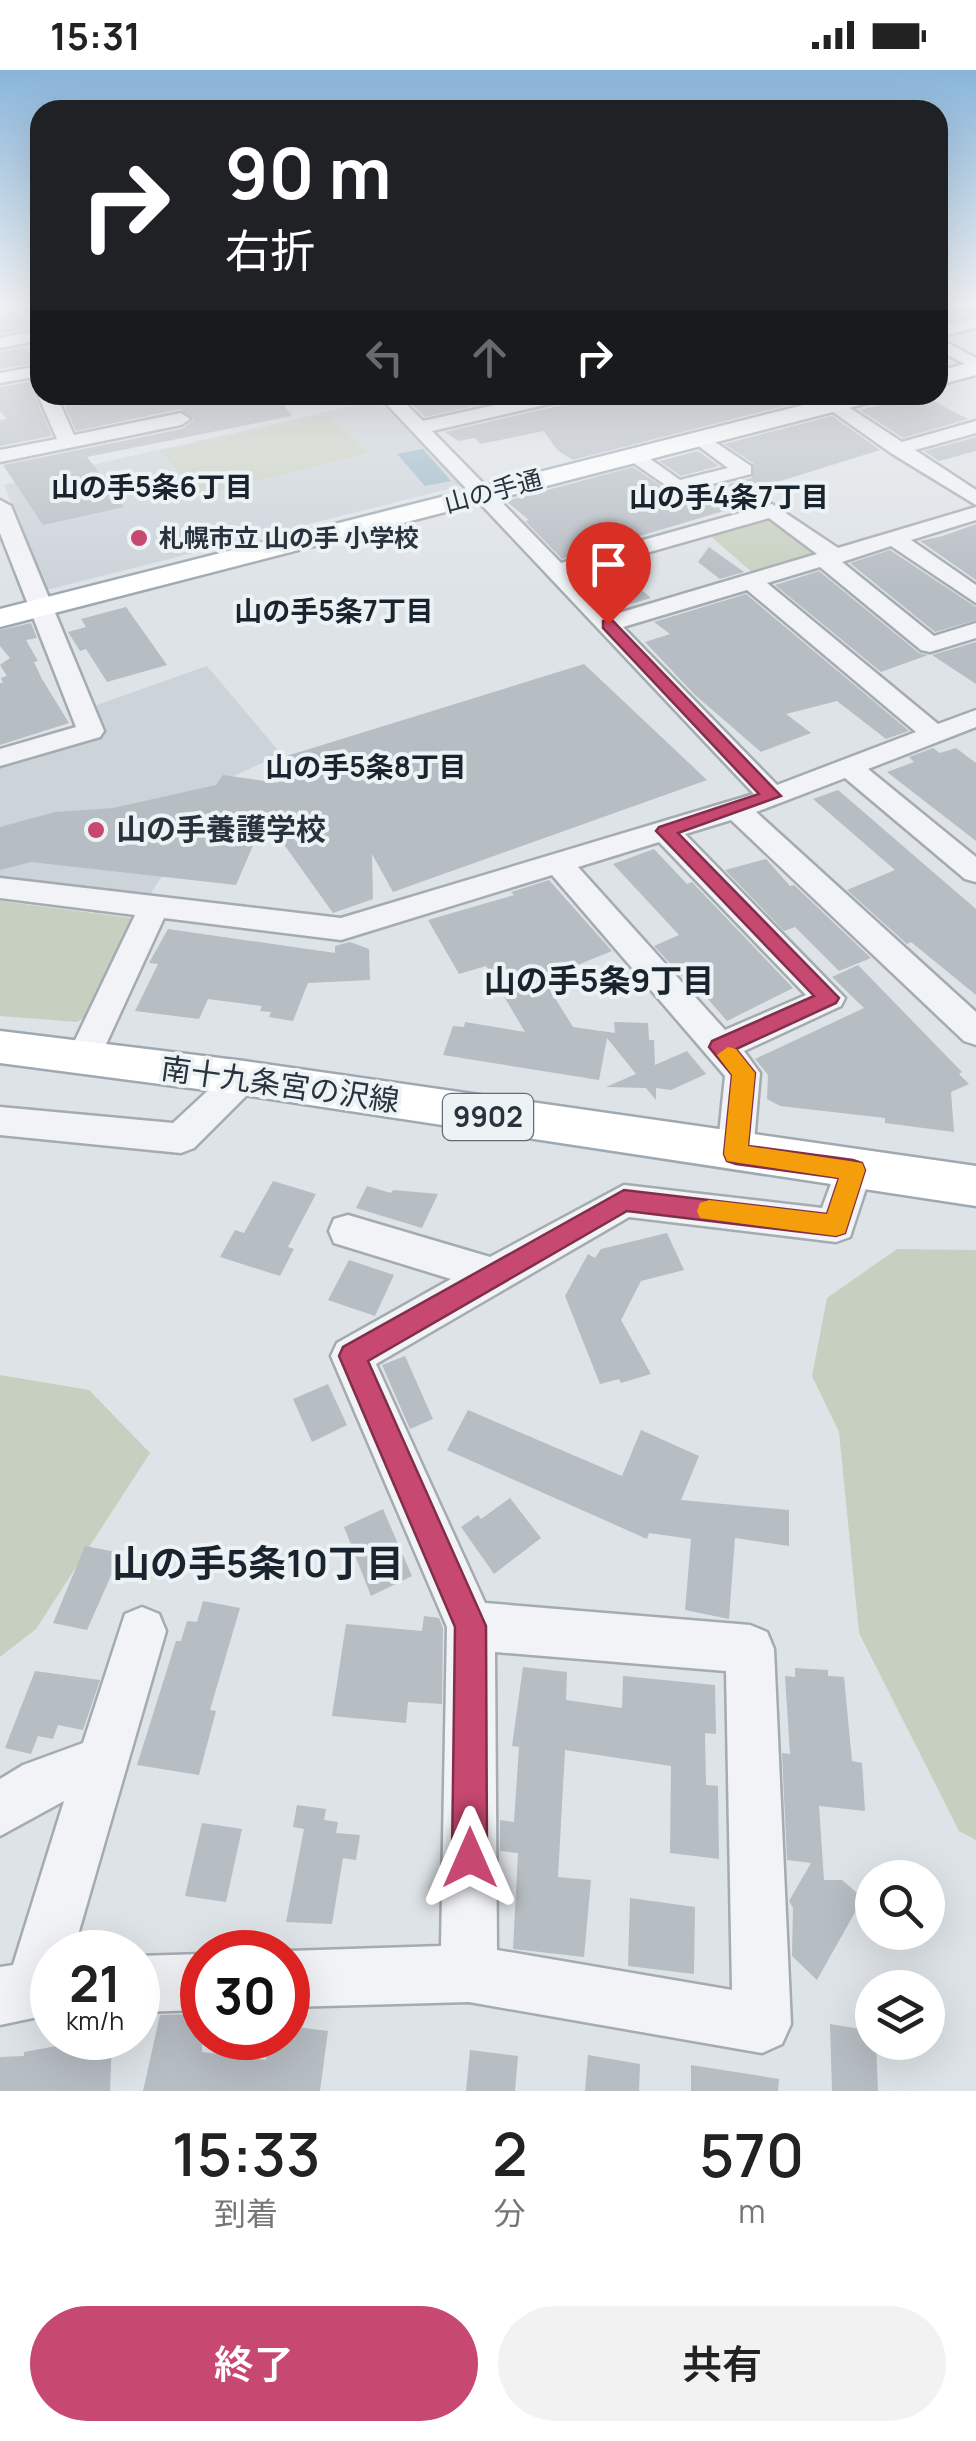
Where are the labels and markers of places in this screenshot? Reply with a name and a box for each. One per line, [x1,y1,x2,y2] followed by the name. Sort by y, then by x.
[159,520,419,555] place label: 札幌市立 山の手 小学校
[566,522,651,625] pin
[128,527,150,549] marker: 札幌市立 山の手 小学校
[116,808,326,849] place label: 山の手養護学校
[85,819,107,841] marker: 山の手養護学校

